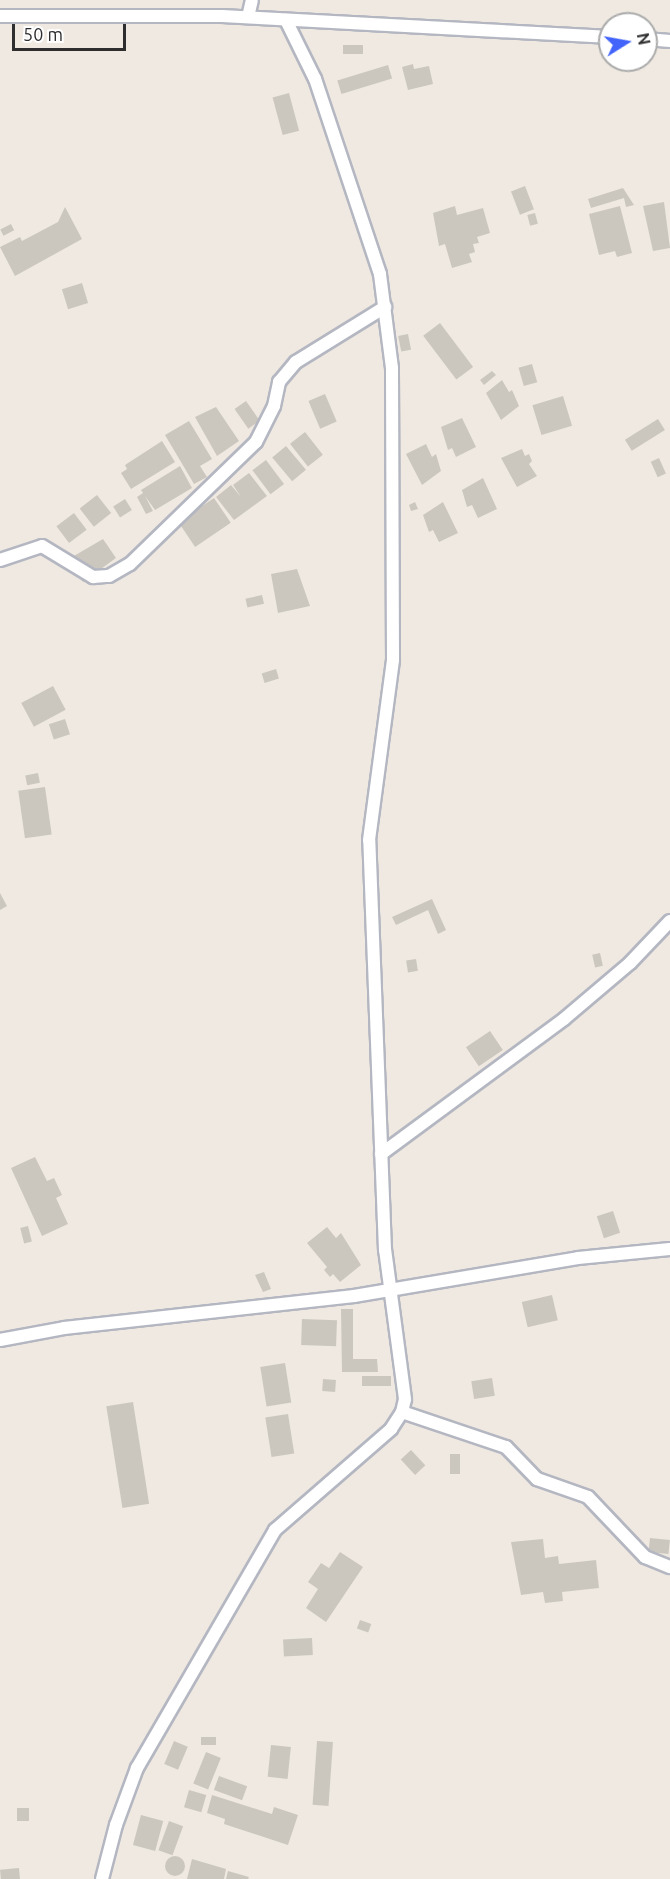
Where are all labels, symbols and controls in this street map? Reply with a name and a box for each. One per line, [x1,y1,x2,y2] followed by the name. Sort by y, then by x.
[15,12,129,50] scale bar
[598,12,658,72] north arrow
[23,24,63,44] text: 50 m
[634,31,654,47] text: N

